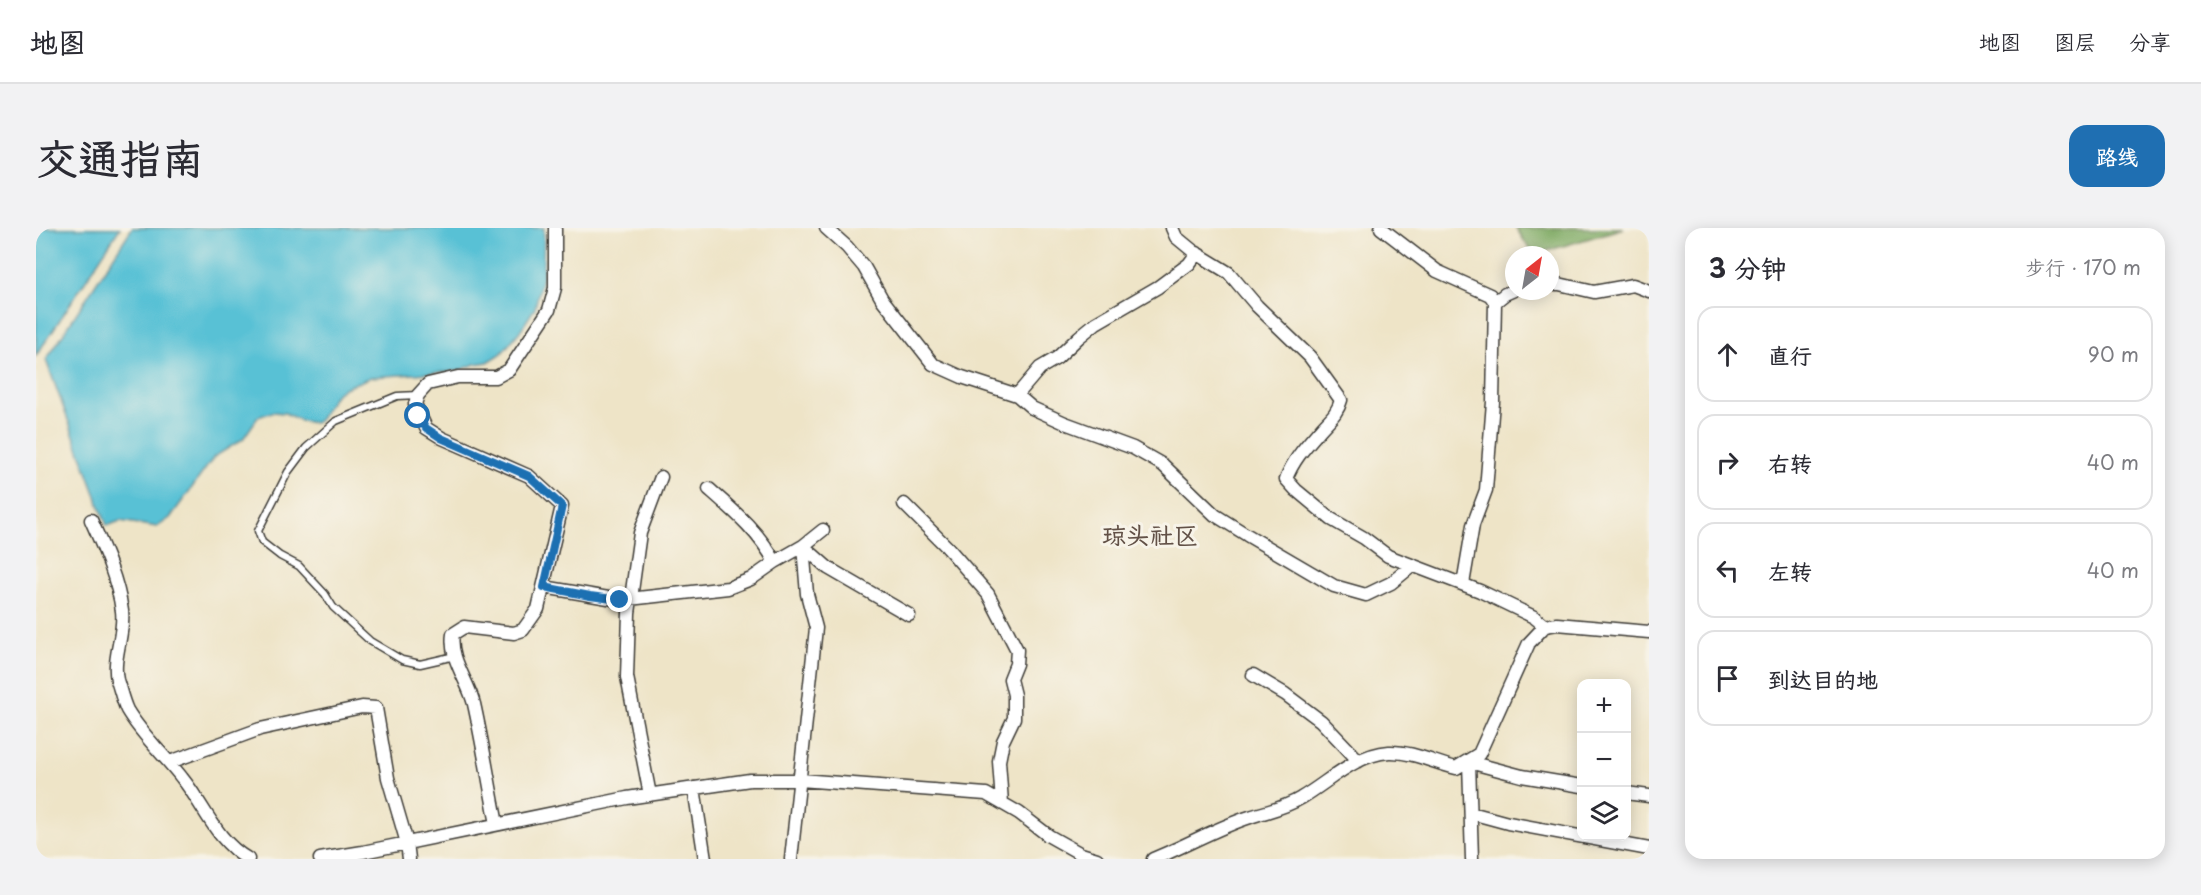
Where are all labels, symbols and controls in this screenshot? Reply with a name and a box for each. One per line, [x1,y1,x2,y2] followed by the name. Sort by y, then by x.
[30,20,86,63] text: 地图
[1979,25,2021,57] text: 地图
[2054,25,2096,57] text: 图层
[2129,25,2171,57] text: 分享
[36,125,204,188] text: 交通指南
[2069,125,2165,187] button: 路线
[1505,246,1559,300] north arrow
[1709,248,1786,287] text: 3 分钟
[2025,252,2141,282] text: 步行 · 170 m
[1711,338,1744,371] icon: ahead
[1768,338,1812,371] text: 直行
[2088,339,2139,369] text: 90 m
[404,402,430,428] route start
[1711,446,1744,479] icon: right
[1768,446,1812,479] text: 右转
[2087,447,2139,477] text: 40 m
[1102,516,1198,552] district label: 琼头社区
[1711,554,1744,587] icon: left
[1768,554,1812,587] text: 左转
[2087,555,2139,585] text: 40 m
[606,586,632,612] route end
[1711,662,1744,695] icon: arrive
[1768,662,1878,695] text: 到达目的地
[1577,679,1631,841] map controls
[1577,679,1631,733] button: +
[1577,733,1631,787] button: −
[1577,787,1631,841] button: layers

